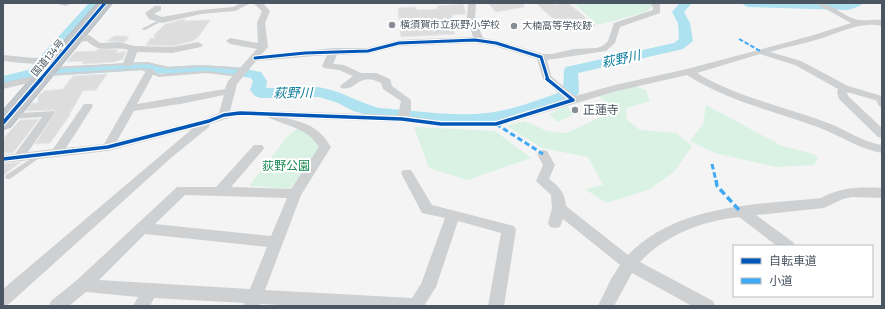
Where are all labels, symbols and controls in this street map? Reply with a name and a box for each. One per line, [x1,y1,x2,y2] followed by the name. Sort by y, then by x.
[400,19,500,31] place label: 横須賀市立荻野小学校
[387,20,397,30] marker: 横須賀市立荻野小学校
[522,20,592,32] place label: 大楠高等学校跡
[509,21,519,31] marker: 大楠高等学校跡
[29,37,67,79] street label: 国道134号
[600,47,644,70] water label: 萩野川
[273,85,315,101] water label: 萩野川
[583,103,619,117] place label: 正蓮寺
[570,105,580,115] marker: 正蓮寺
[262,159,310,173] park label: 荻野公園
[733,245,873,297] legend
[769,254,817,268] text: 自転車道
[769,274,793,288] text: 小道

